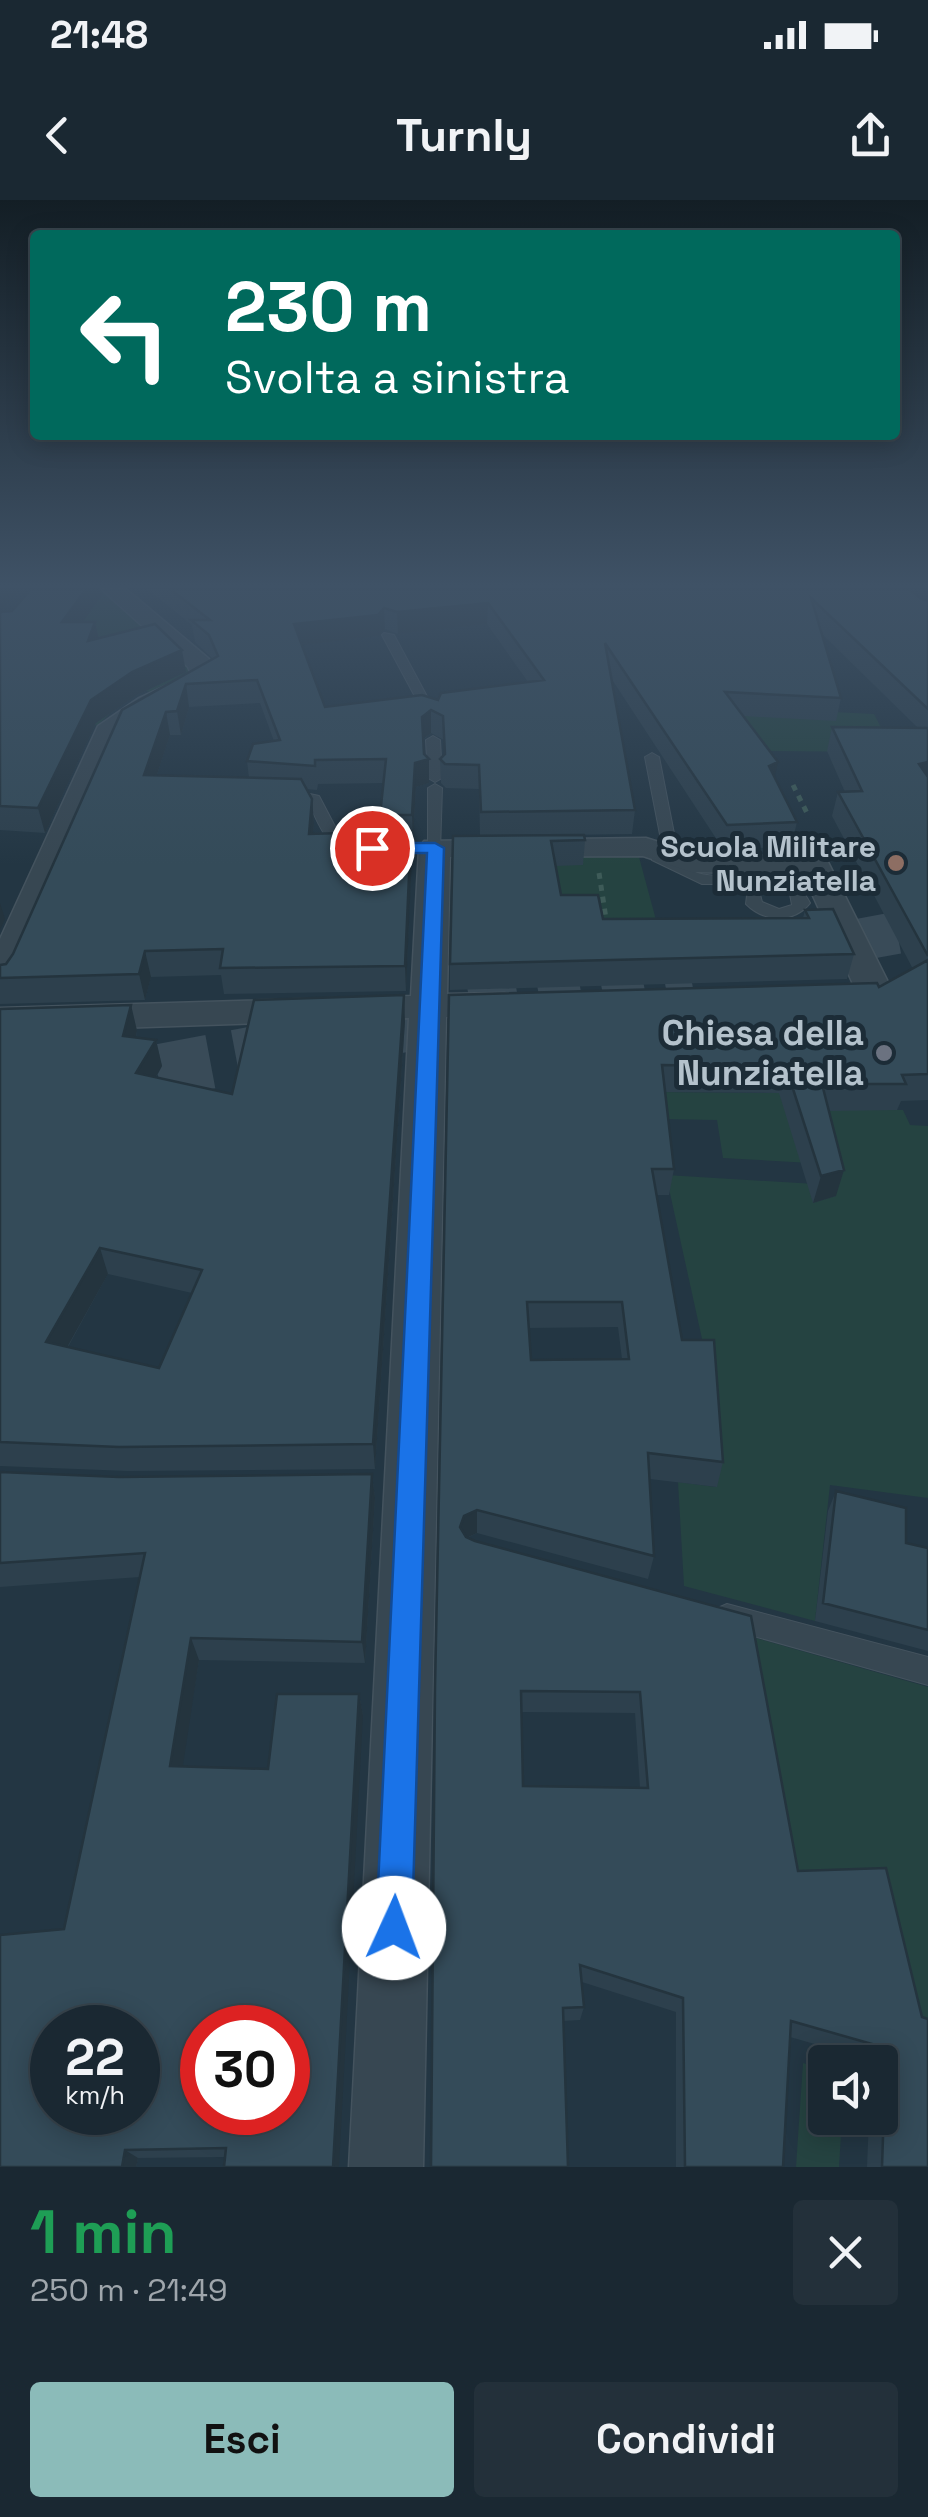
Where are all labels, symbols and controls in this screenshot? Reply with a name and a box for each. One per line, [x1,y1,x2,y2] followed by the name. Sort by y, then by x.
[50,11,148,59] text: 21:48
[396,107,532,164] text: Turnly
[30,108,85,163] icon: back
[843,108,898,163] icon: share
[225,262,432,351] text: 230 m
[60,270,190,400] icon: left
[225,349,570,406] text: Svolta a sinistra
[330,806,415,891] pin
[345,821,400,876] icon: arrive
[660,827,876,900] place label: Scuola Militare Nunziatella
[885,852,907,874] marker: Scuola Militare Nunziatella
[662,1011,864,1095] place label: Chiesa della Nunziatella
[873,1042,895,1064] marker: Chiesa della Nunziatella
[342,1876,446,1980] position arrow
[180,2005,310,2135] speed limit sign: 30
[65,2026,125,2090] text: 22
[808,2045,898,2135] map controls
[808,2045,898,2135] button: sound
[65,2079,125,2111] text: km/h
[30,2194,177,2271] text: 1 min
[793,2200,898,2305] button: close
[30,2270,228,2310] text: 250 m · 21:49
[30,2382,454,2497] button: Esci
[474,2382,898,2497] button: Condividi

